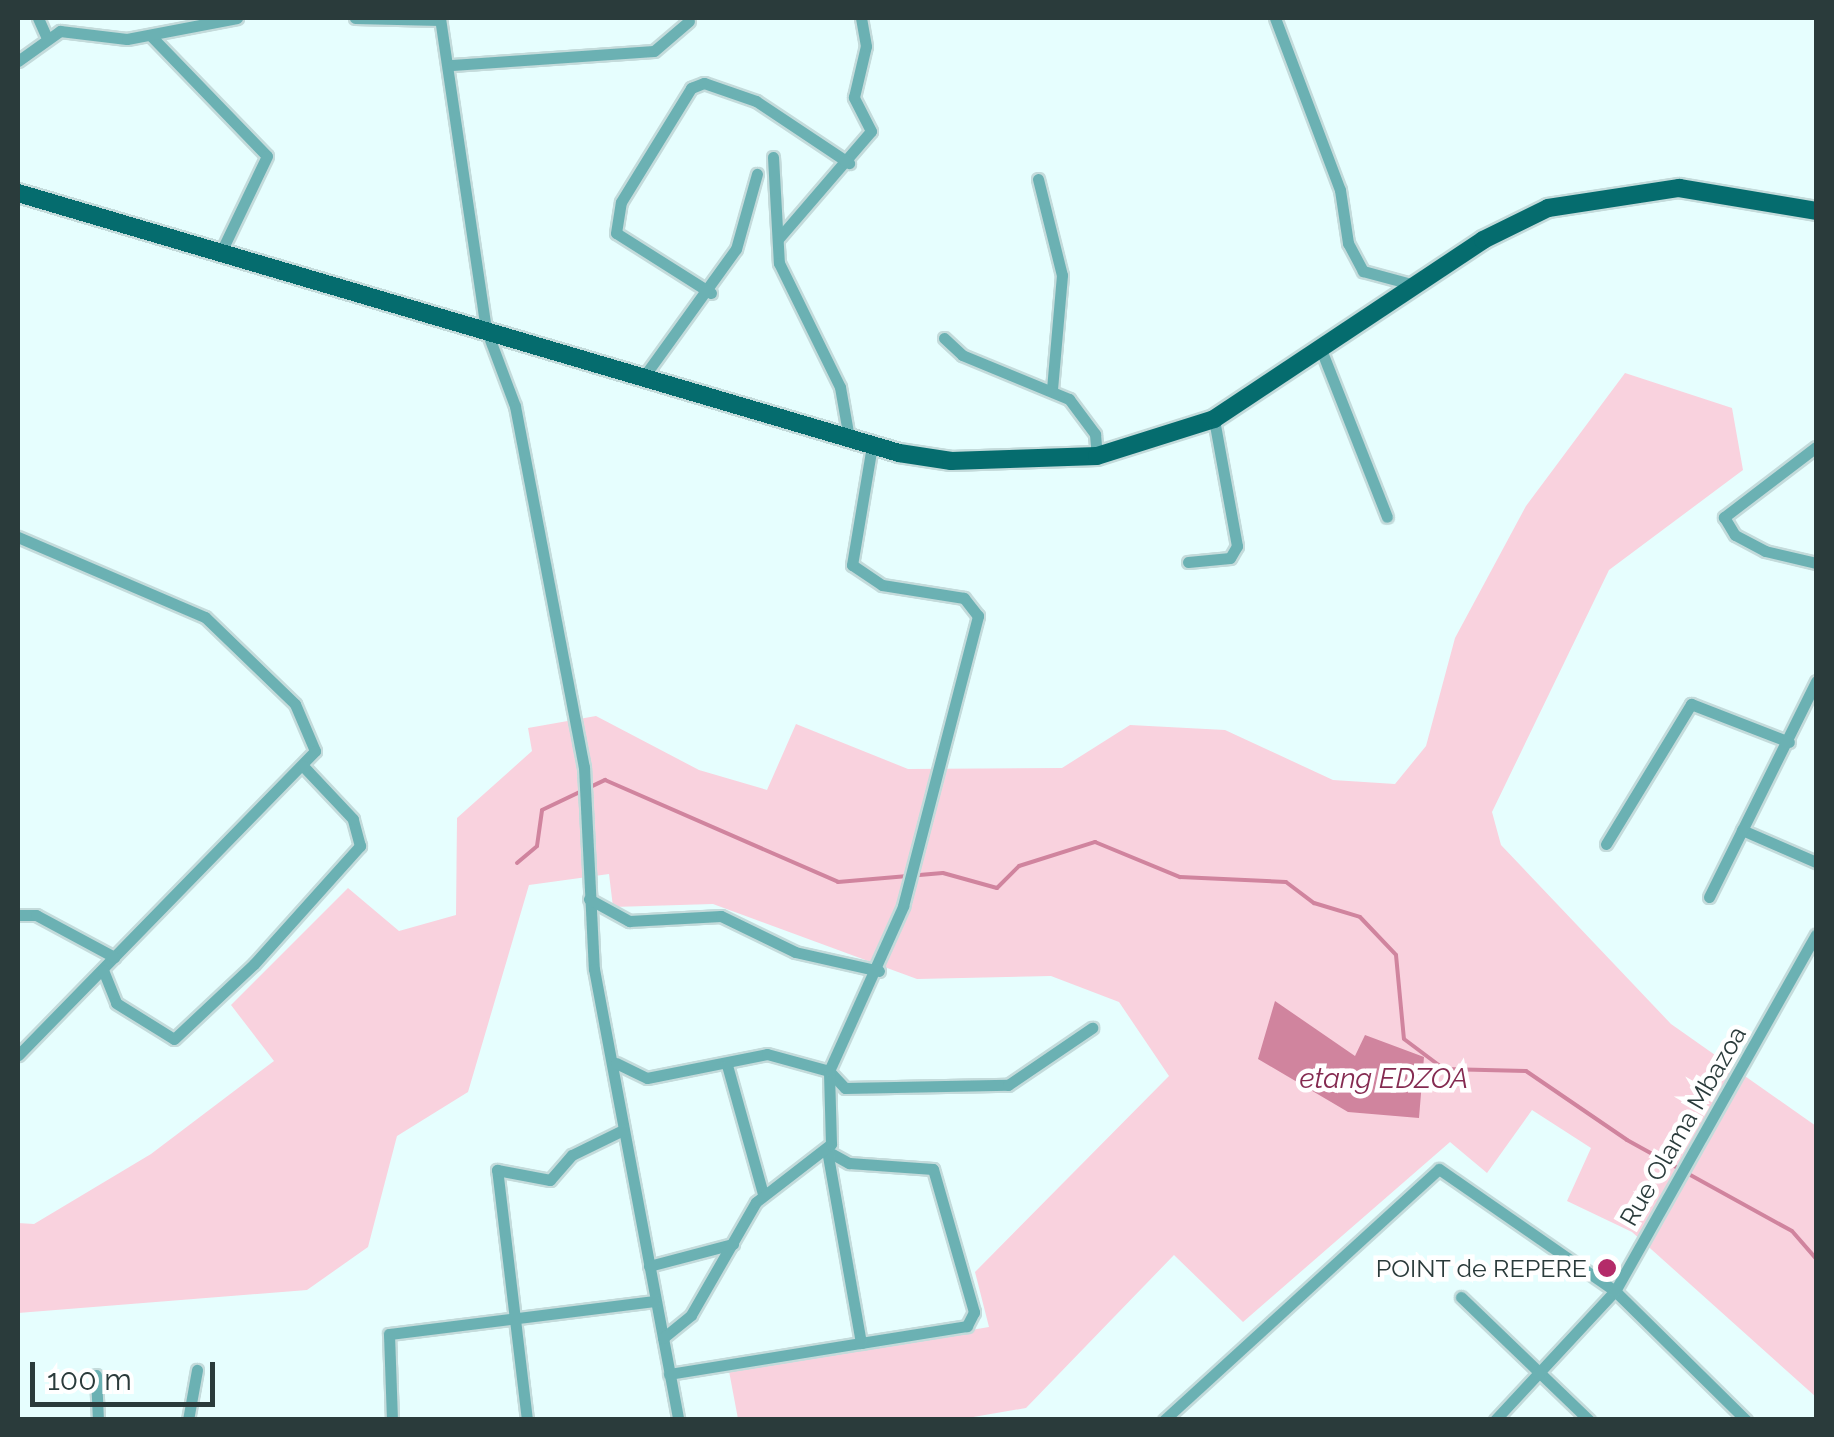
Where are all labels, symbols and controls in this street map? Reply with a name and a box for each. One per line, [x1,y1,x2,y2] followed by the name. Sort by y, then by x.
[1614,1021,1752,1231] street label: Rue Olama Mbazoa
[1300,1062,1468,1096] water label: etang EDZOA
[1375,1253,1587,1283] place label: POINT de REPERE
[1596,1257,1618,1279] marker: POINT de REPERE
[35,1342,220,1404] scale bar
[47,1362,132,1397] text: 100 m

